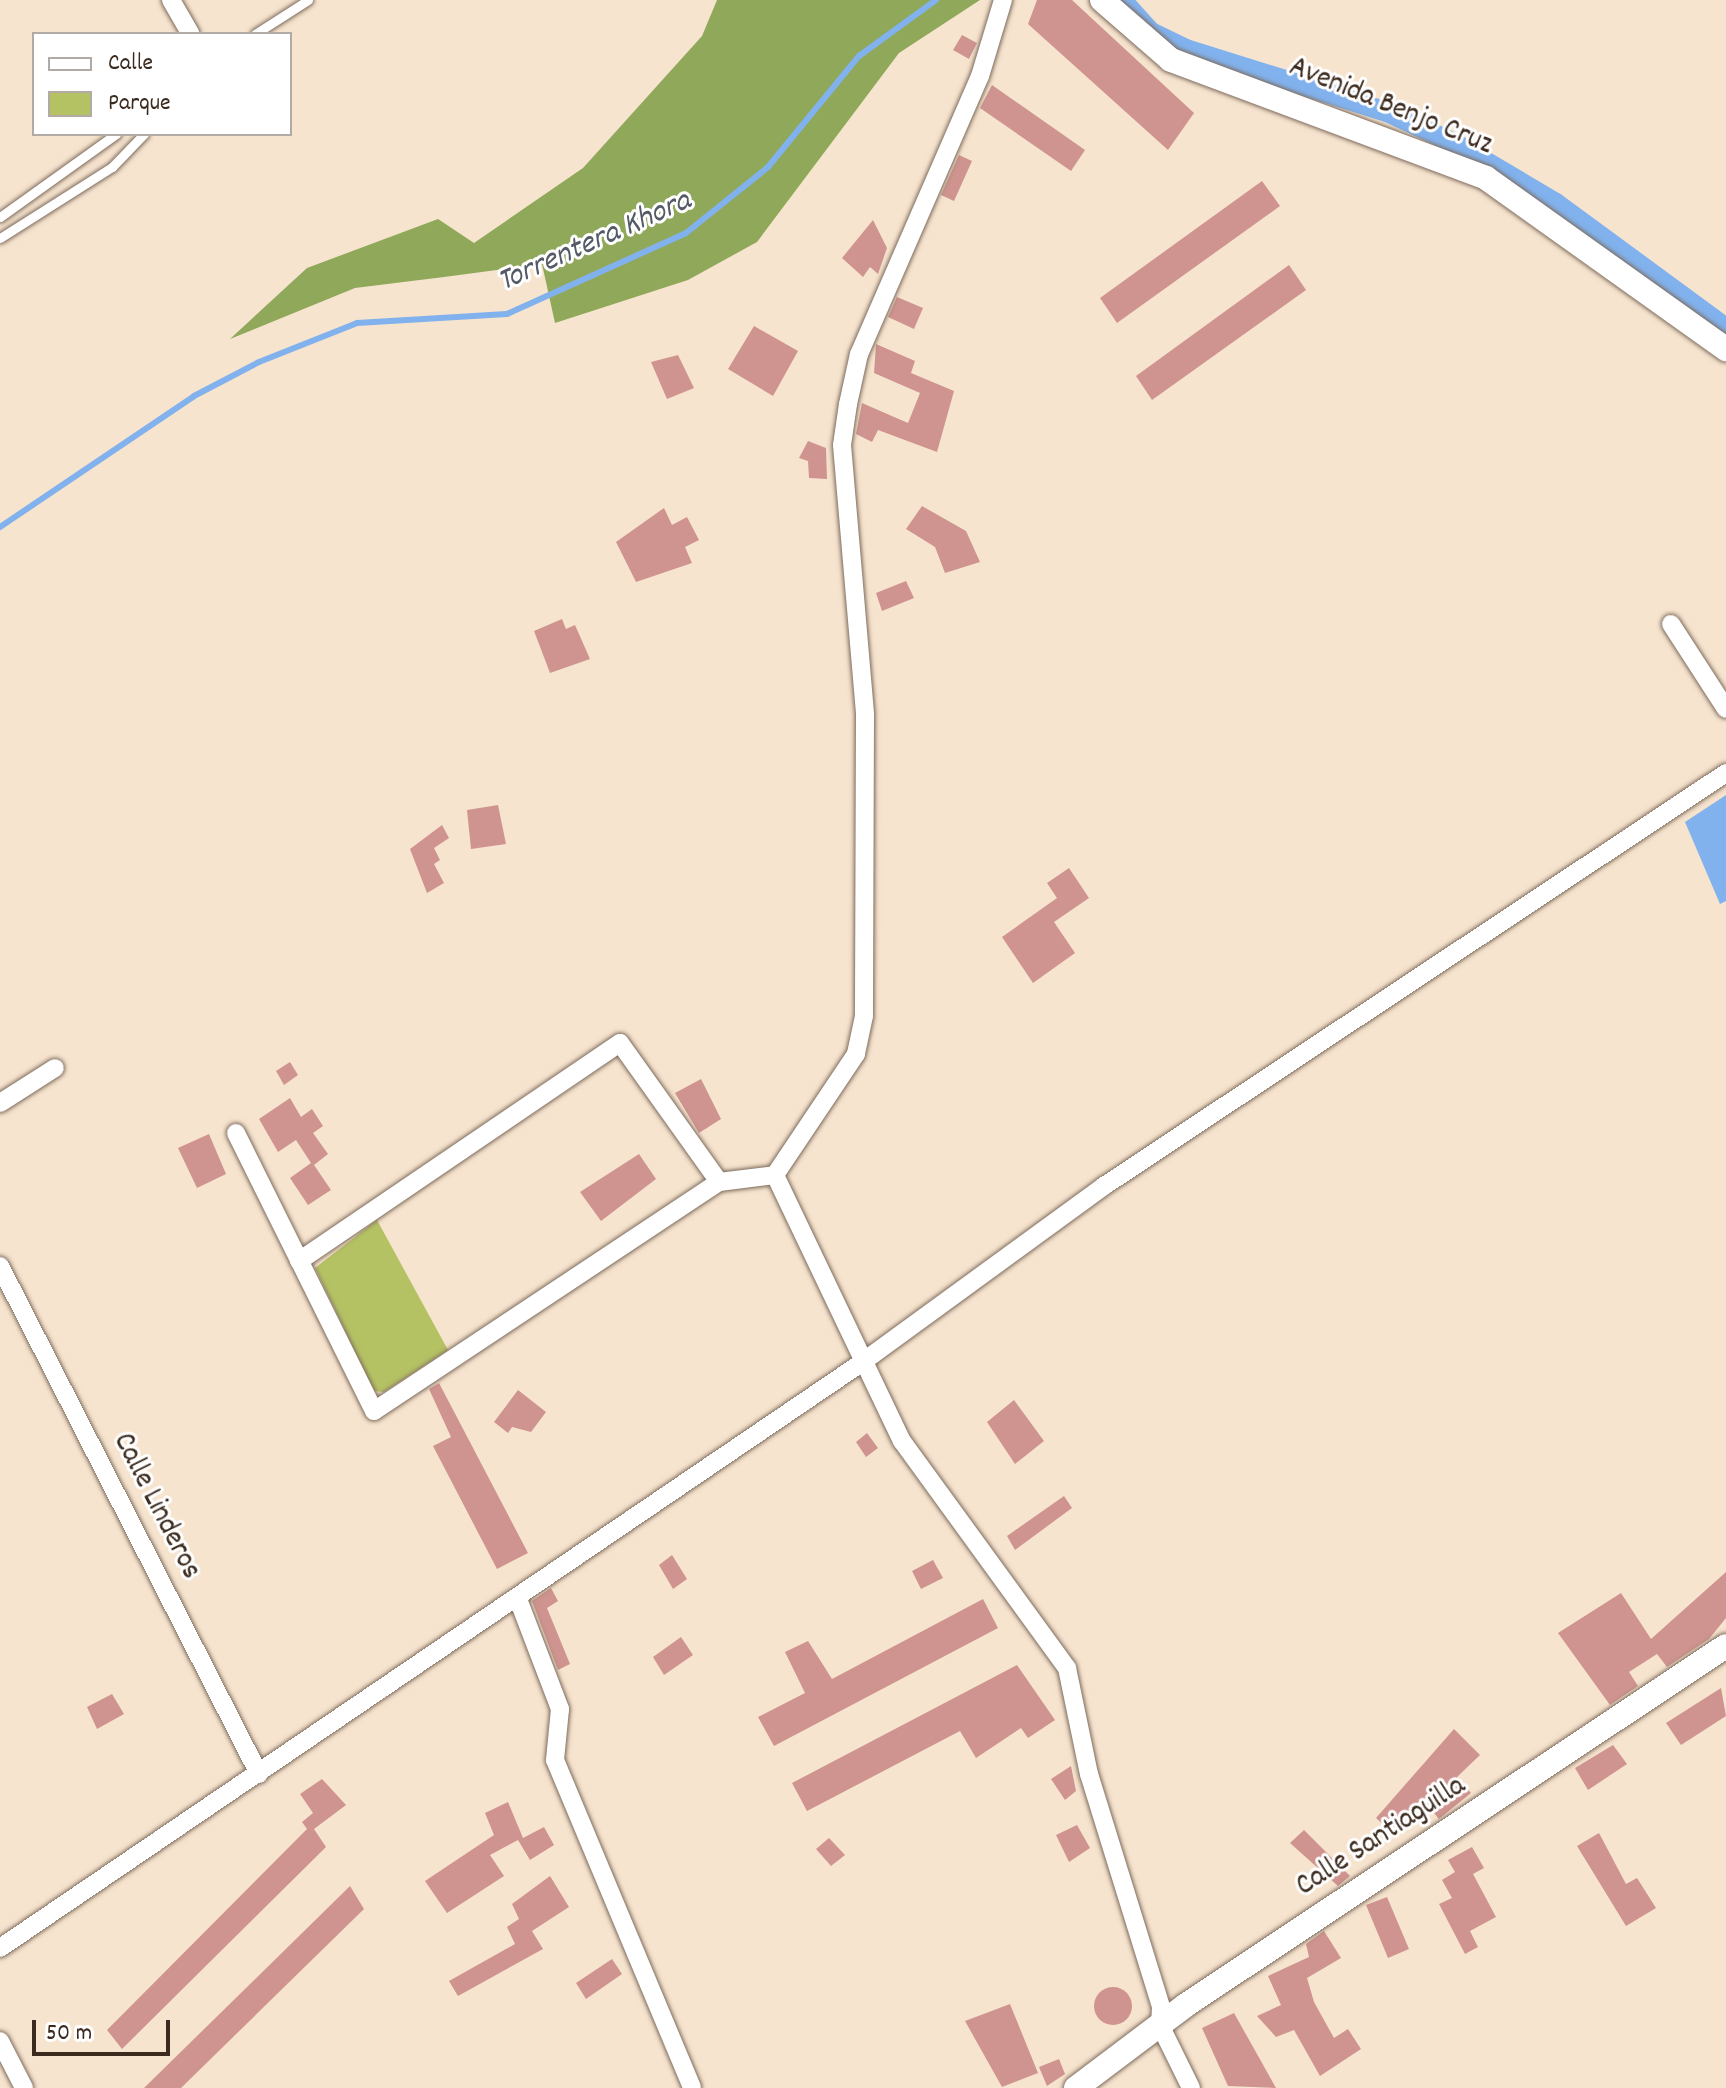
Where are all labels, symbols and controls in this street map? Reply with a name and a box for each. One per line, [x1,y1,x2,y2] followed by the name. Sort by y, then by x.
[32,32,292,136] legend
[108,47,153,81] text: Calle
[1283,51,1497,165] street label: Avenida Benjo Cruz
[108,87,171,121] text: Parque
[492,183,698,303] water label: Torrentera Khora
[103,1428,207,1586] street label: Calle Linderos
[1290,1770,1474,1906] street label: Calle Santiaguilla
[36,2004,174,2054] scale bar
[46,2017,92,2051] text: 50 m

